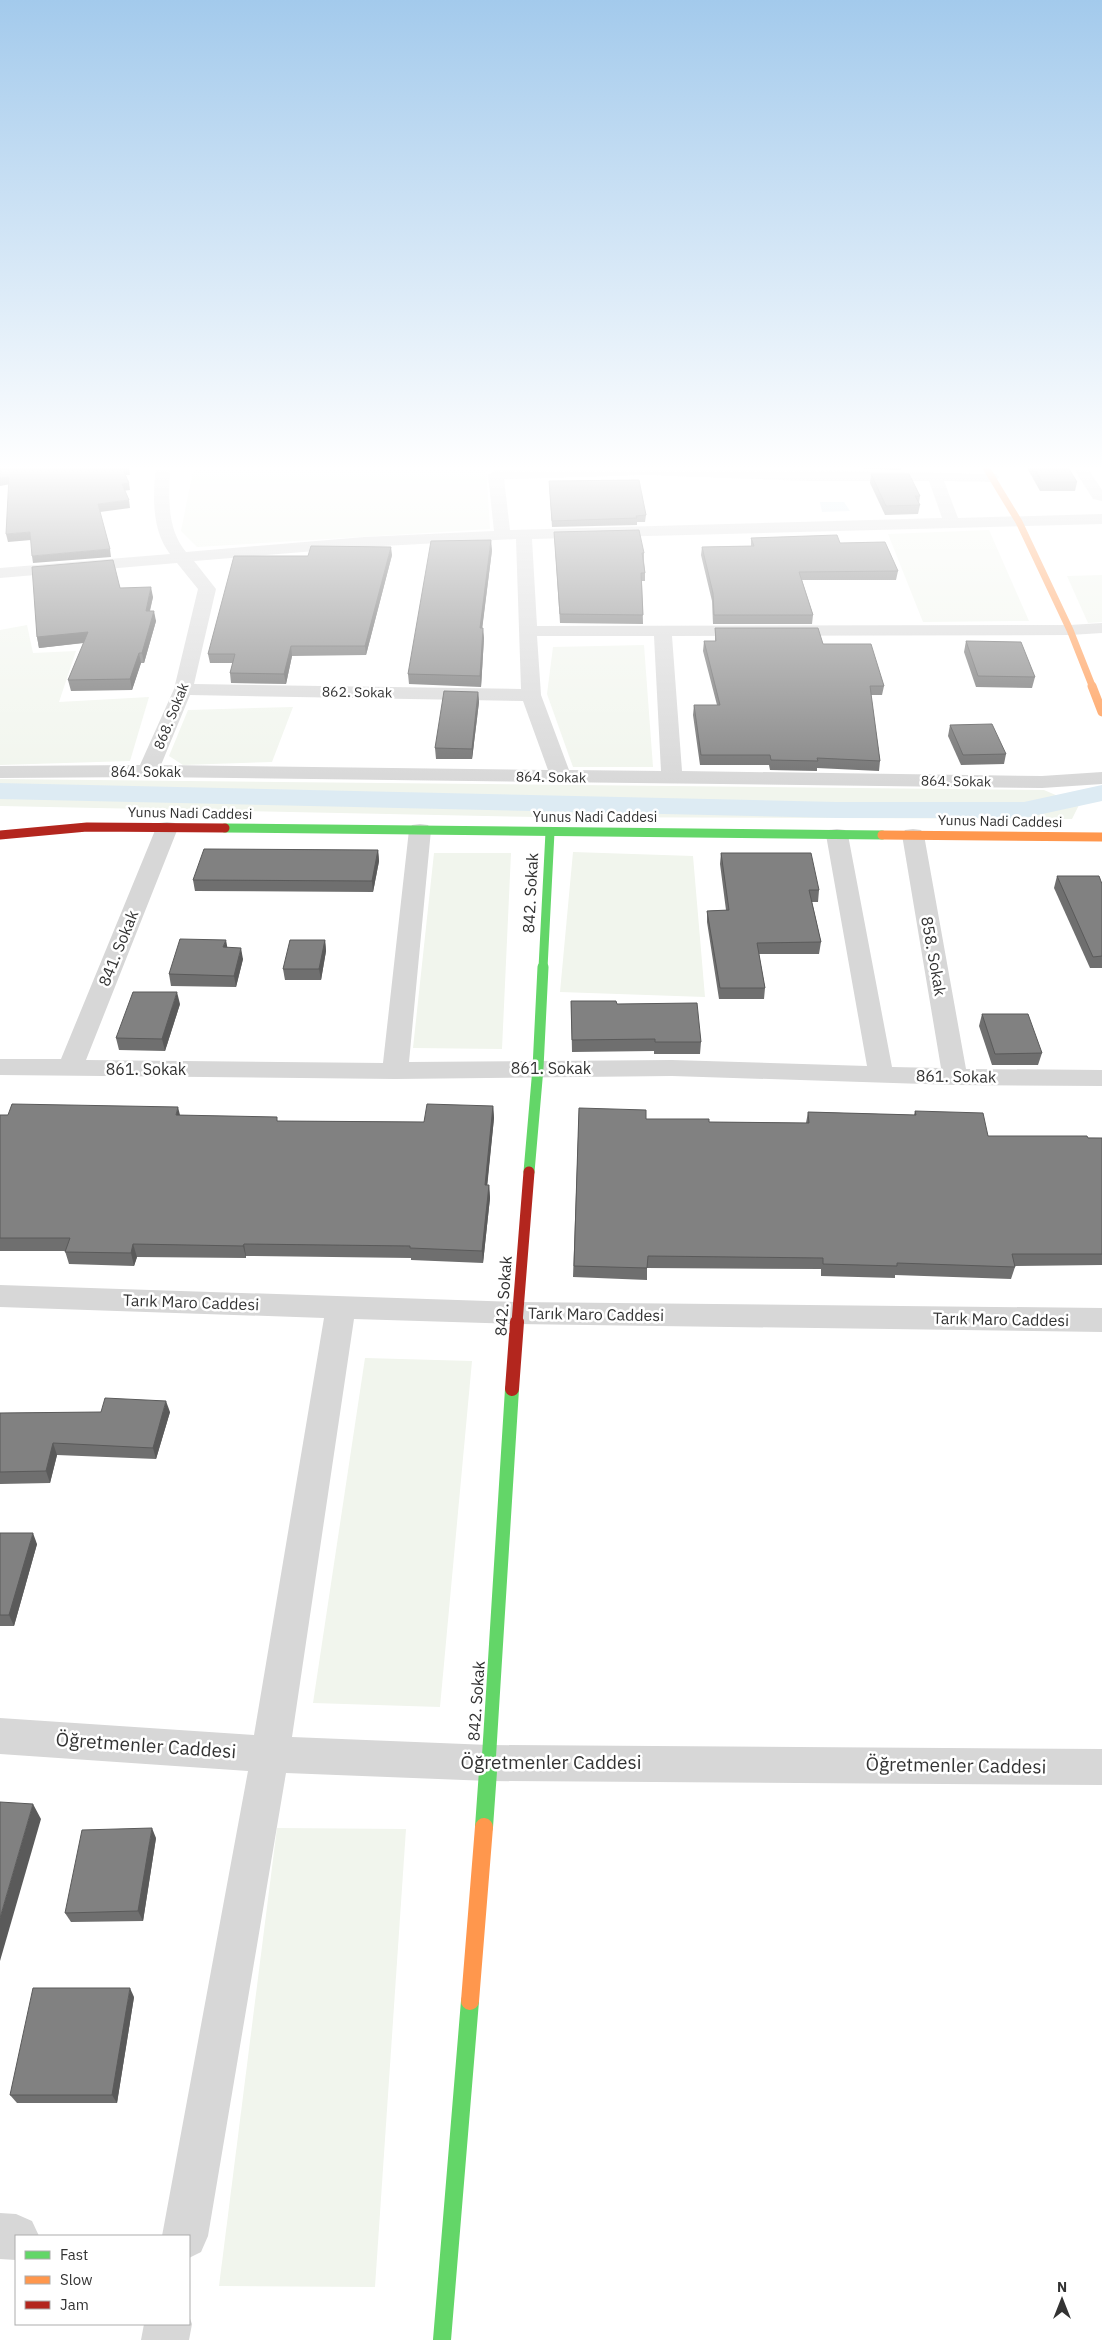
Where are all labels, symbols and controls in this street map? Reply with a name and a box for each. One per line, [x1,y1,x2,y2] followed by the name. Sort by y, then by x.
[149,679,193,752] street label: 868. Sokak
[322,682,393,702] street label: 862. Sokak
[111,763,182,781] street label: 864. Sokak
[516,767,587,787] street label: 864. Sokak
[921,771,992,791] street label: 864. Sokak
[128,803,252,823] street label: Yunus Nadi Caddesi
[533,808,657,826] street label: Yunus Nadi Caddesi
[938,811,1062,831] street label: Yunus Nadi Caddesi
[518,852,542,934] street label: 842. Sokak
[94,906,143,989] street label: 841. Sokak
[917,915,951,998] street label: 858. Sokak
[511,1058,592,1078] street label: 861. Sokak
[106,1059,187,1079] street label: 861. Sokak
[916,1065,997,1087] street label: 861. Sokak
[490,1255,516,1337] street label: 842. Sokak
[123,1290,259,1314] street label: Tarık Maro Caddesi
[528,1303,664,1325] street label: Tarık Maro Caddesi
[933,1308,1069,1330] street label: Tarık Maro Caddesi
[463,1660,489,1742] street label: 842. Sokak
[55,1727,237,1763] street label: Öğretmenler Caddesi
[461,1750,641,1774] street label: Öğretmenler Caddesi
[865,1751,1047,1779] street label: Öğretmenler Caddesi
[15,2235,190,2325] legend
[60,2245,88,2264] text: Fast
[60,2270,93,2289] text: Slow
[1037,2275,1087,2325] north arrow
[1057,2278,1067,2296] text: N
[60,2295,89,2314] text: Jam

